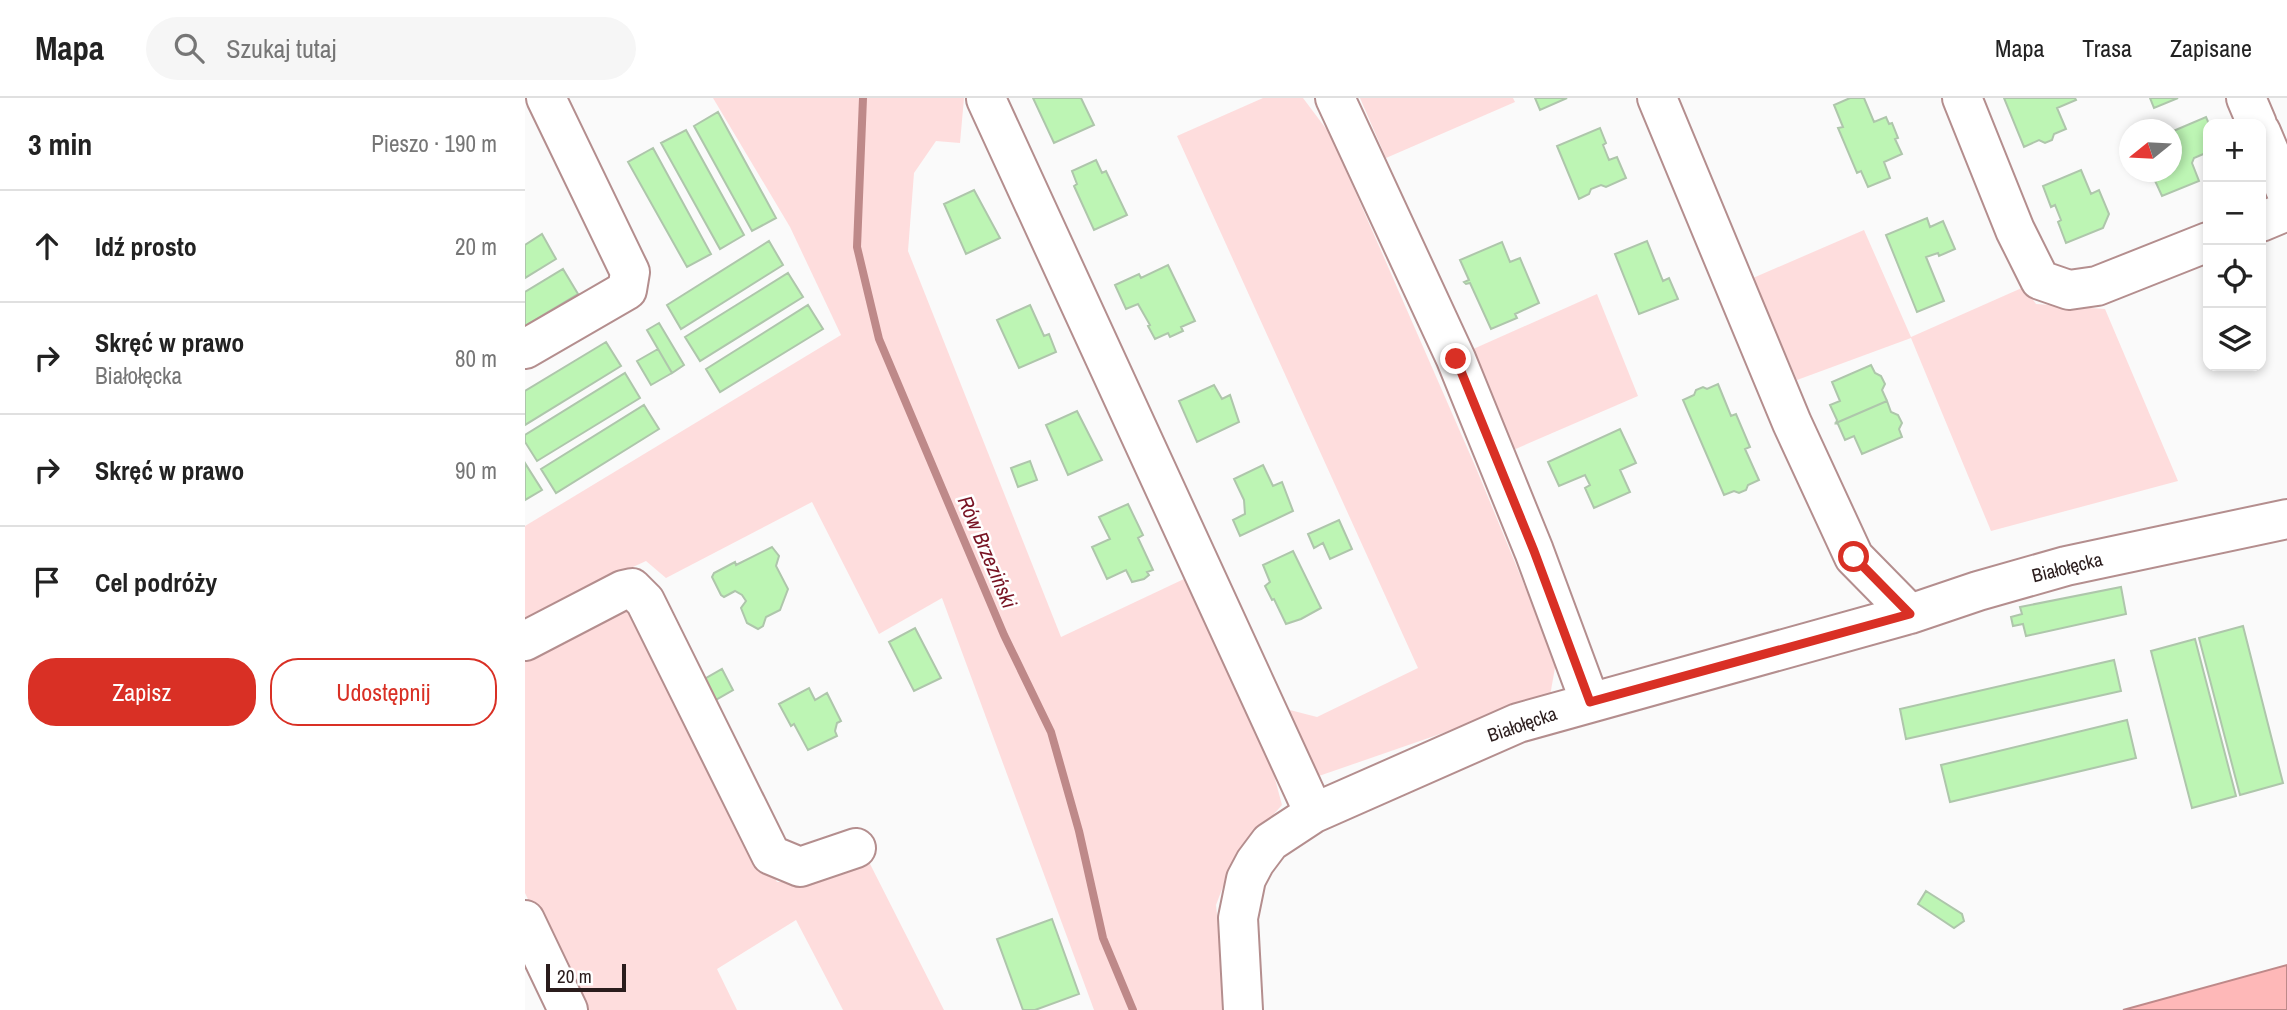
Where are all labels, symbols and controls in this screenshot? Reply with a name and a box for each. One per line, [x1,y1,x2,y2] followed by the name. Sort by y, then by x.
[146,17,636,80] search box
[35,26,104,70] text: Mapa
[170,29,208,67] icon: search
[226,31,336,66] text: Szukaj tutaj
[1995,32,2044,64] text: Mapa
[2082,32,2132,64] text: Trasa
[2170,32,2252,64] text: Zapisane
[2119,119,2182,182] north arrow
[2203,119,2266,371] map controls
[2203,119,2266,182] button: +
[28,124,92,164] text: 3 min
[371,128,497,159] text: Pieszo · 190 m
[2203,182,2266,245] button: −
[28,227,66,265] icon: ahead
[95,229,197,264] text: Idź prosto
[455,231,497,262] text: 20 m
[2203,245,2266,308] button: locate
[2203,308,2266,371] button: layers
[95,325,244,360] text: Skręć w prawo
[28,339,66,377] icon: right
[455,343,497,374] text: 80 m
[1440,343,1471,374] route end
[95,360,182,391] text: Białołęcka
[28,451,66,489] icon: right
[95,453,244,488] text: Skręć w prawo
[455,455,497,486] text: 90 m
[951,491,1024,613] water label: Rów Brzeziński
[1838,541,1869,572] route start
[2029,546,2105,588] street label: Białołęcka
[28,563,66,601] icon: arrive
[95,565,217,600] text: Cel podróży
[28,658,256,726] button: Zapisz
[270,658,497,726] button: Udostępnij
[1484,700,1561,748] street label: Białołęcka
[546,961,627,993] scale bar
[557,963,592,989] text: 20 m

